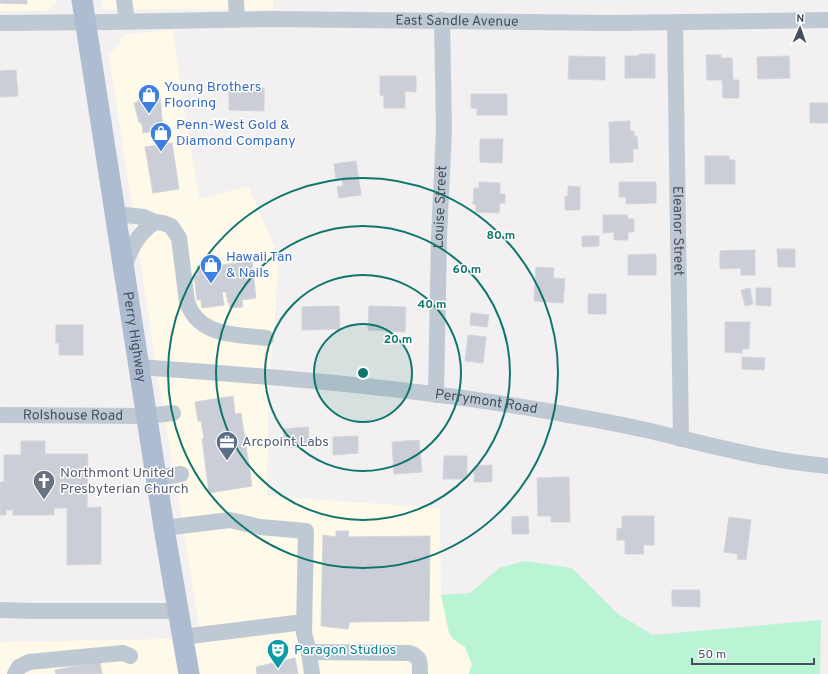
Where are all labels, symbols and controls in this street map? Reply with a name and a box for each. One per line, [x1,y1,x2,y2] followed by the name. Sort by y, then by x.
[780,8,820,48] north arrow
[395,12,519,30] street label: East Sandle Avenue
[796,12,805,26] text: N
[164,79,261,112] place label: Young Brothers Flooring
[136,82,162,115] shop icon: Young Brothers Flooring
[176,117,296,150] place label: Penn-West Gold & Diamond Company
[148,120,174,153] shop icon: Penn-West Gold & Diamond Company
[430,165,451,249] street label: Louise Street
[669,186,687,276] street label: Eleanor Street
[487,228,515,244] text: 80 m
[226,249,292,282] place label: Hawaii Tan & Nails
[198,252,224,285] shop icon: Hawaii Tan & Nails
[453,262,481,278] text: 60 m
[119,290,150,384] street label: Perry Highway
[417,297,447,313] text: 40 m
[384,332,412,348] text: 20 m
[356,366,370,380] centre of rings
[434,386,539,418] street label: Perrymont Road
[23,407,123,424] street label: Rolshouse Road
[214,429,240,462] office icon: Arcpoint Labs
[242,434,329,451] place label: Arcpoint Labs
[60,465,189,498] place label: Northmont United Presbyterian Church
[31,468,57,501] church icon: Northmont United Presbyterian Church
[265,637,291,670] theatre icon: Paragon Studios
[692,640,814,666] scale bar
[294,642,396,659] place label: Paragon Studios
[698,647,726,663] text: 50 m

